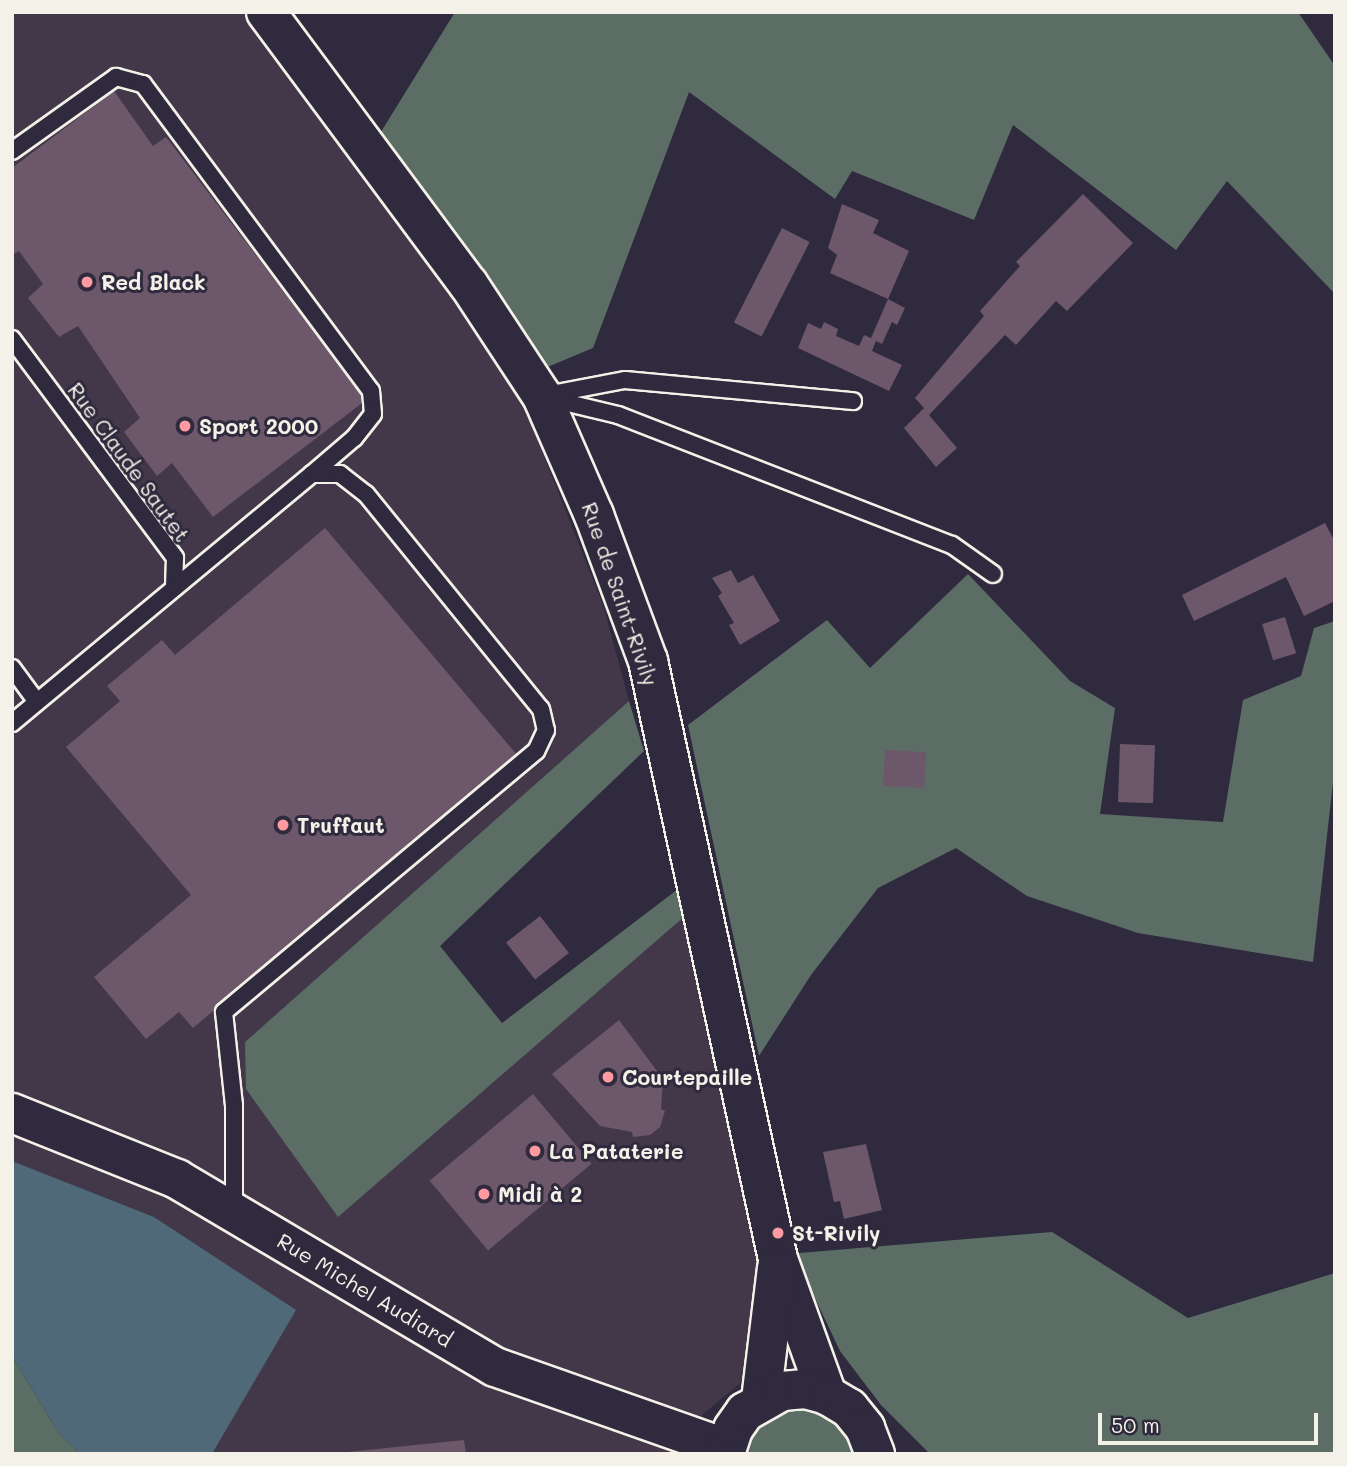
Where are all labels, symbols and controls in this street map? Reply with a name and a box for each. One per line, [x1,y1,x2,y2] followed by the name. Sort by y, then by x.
[101,269,205,295] place label: Red Black
[79,274,95,290] marker: Red Black
[63,378,195,546] street label: Rue Claude Sautet
[199,413,318,439] place label: Sport 2000
[177,418,193,434] marker: Sport 2000
[577,499,663,689] street label: Rue de Saint-Rivily
[297,812,385,838] place label: Truffaut
[275,817,291,833] marker: Truffaut
[622,1064,752,1090] place label: Courtepaille
[600,1069,616,1085] marker: Courtepaille
[549,1138,683,1164] place label: La Pataterie
[527,1143,543,1159] marker: La Pataterie
[498,1181,582,1207] place label: Midi à 2
[476,1186,492,1202] marker: Midi à 2
[792,1220,880,1246] place label: St-Rivily
[770,1225,786,1241] marker: St-Rivily
[273,1228,457,1352] street label: Rue Michel Audiard
[1102,1400,1322,1444] scale bar
[1111,1411,1160,1438] text: 50 m

